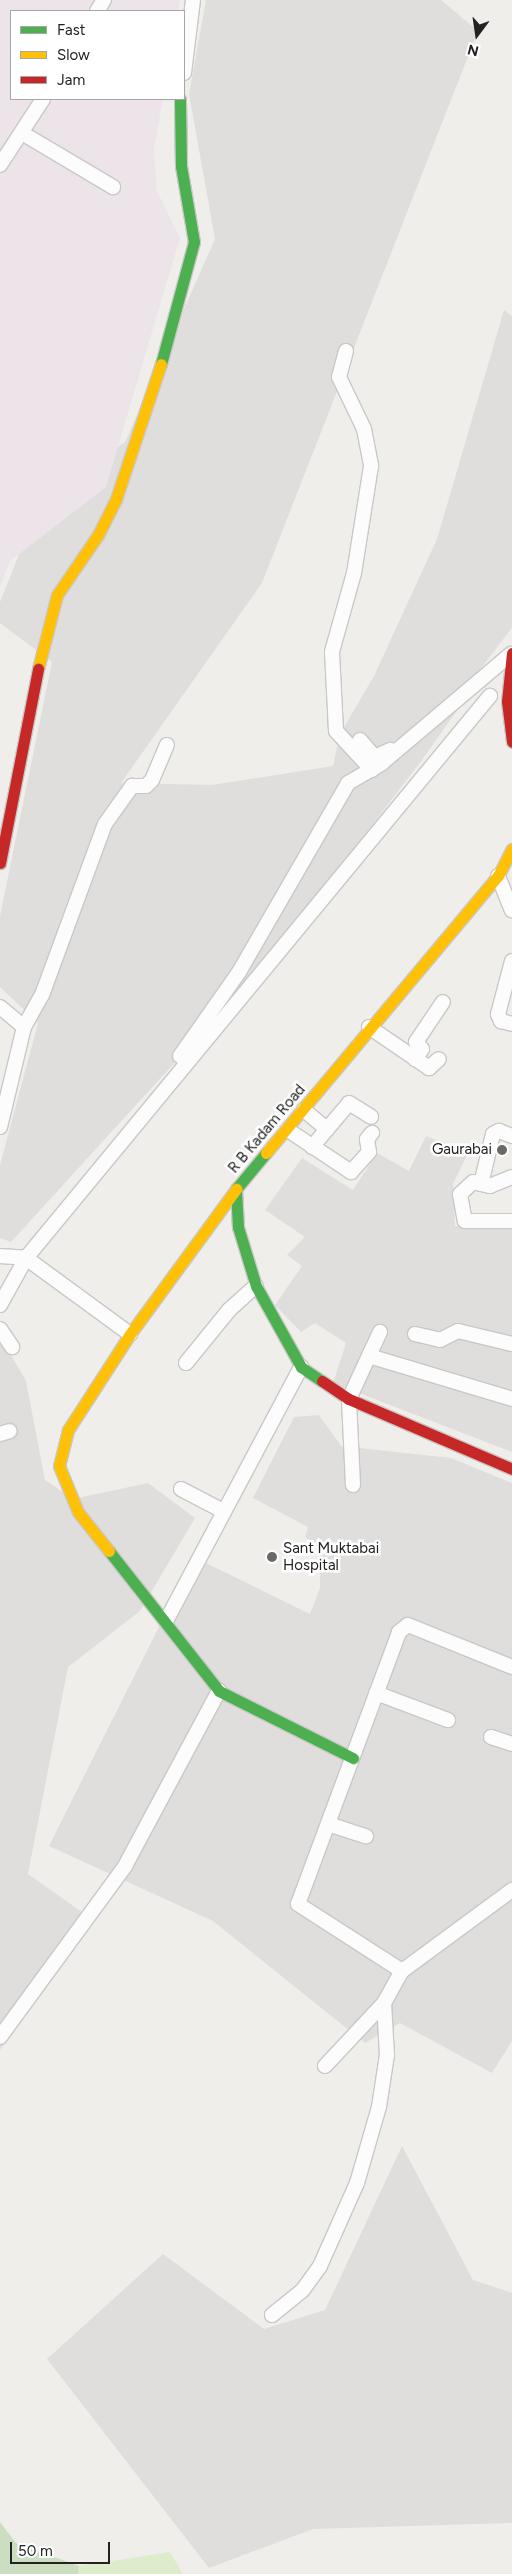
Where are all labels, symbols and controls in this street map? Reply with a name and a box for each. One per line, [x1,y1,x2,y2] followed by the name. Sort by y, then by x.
[10,10,185,100] legend
[452,10,502,60] north arrow
[57,21,85,39] text: Fast
[466,40,481,60] text: N
[57,46,90,64] text: Slow
[57,71,85,89] text: Jam
[225,1081,309,1177] street label: R B Kadam Road
[432,1141,492,1159] place label: Gaurabai
[496,1144,508,1156] marker: Gaurabai
[283,1539,379,1574] place label: Sant Muktabai Hospital
[265,1550,279,1564] marker: Sant Muktabai Hospital
[12,2532,112,2564] scale bar
[18,2542,53,2560] text: 50 m

